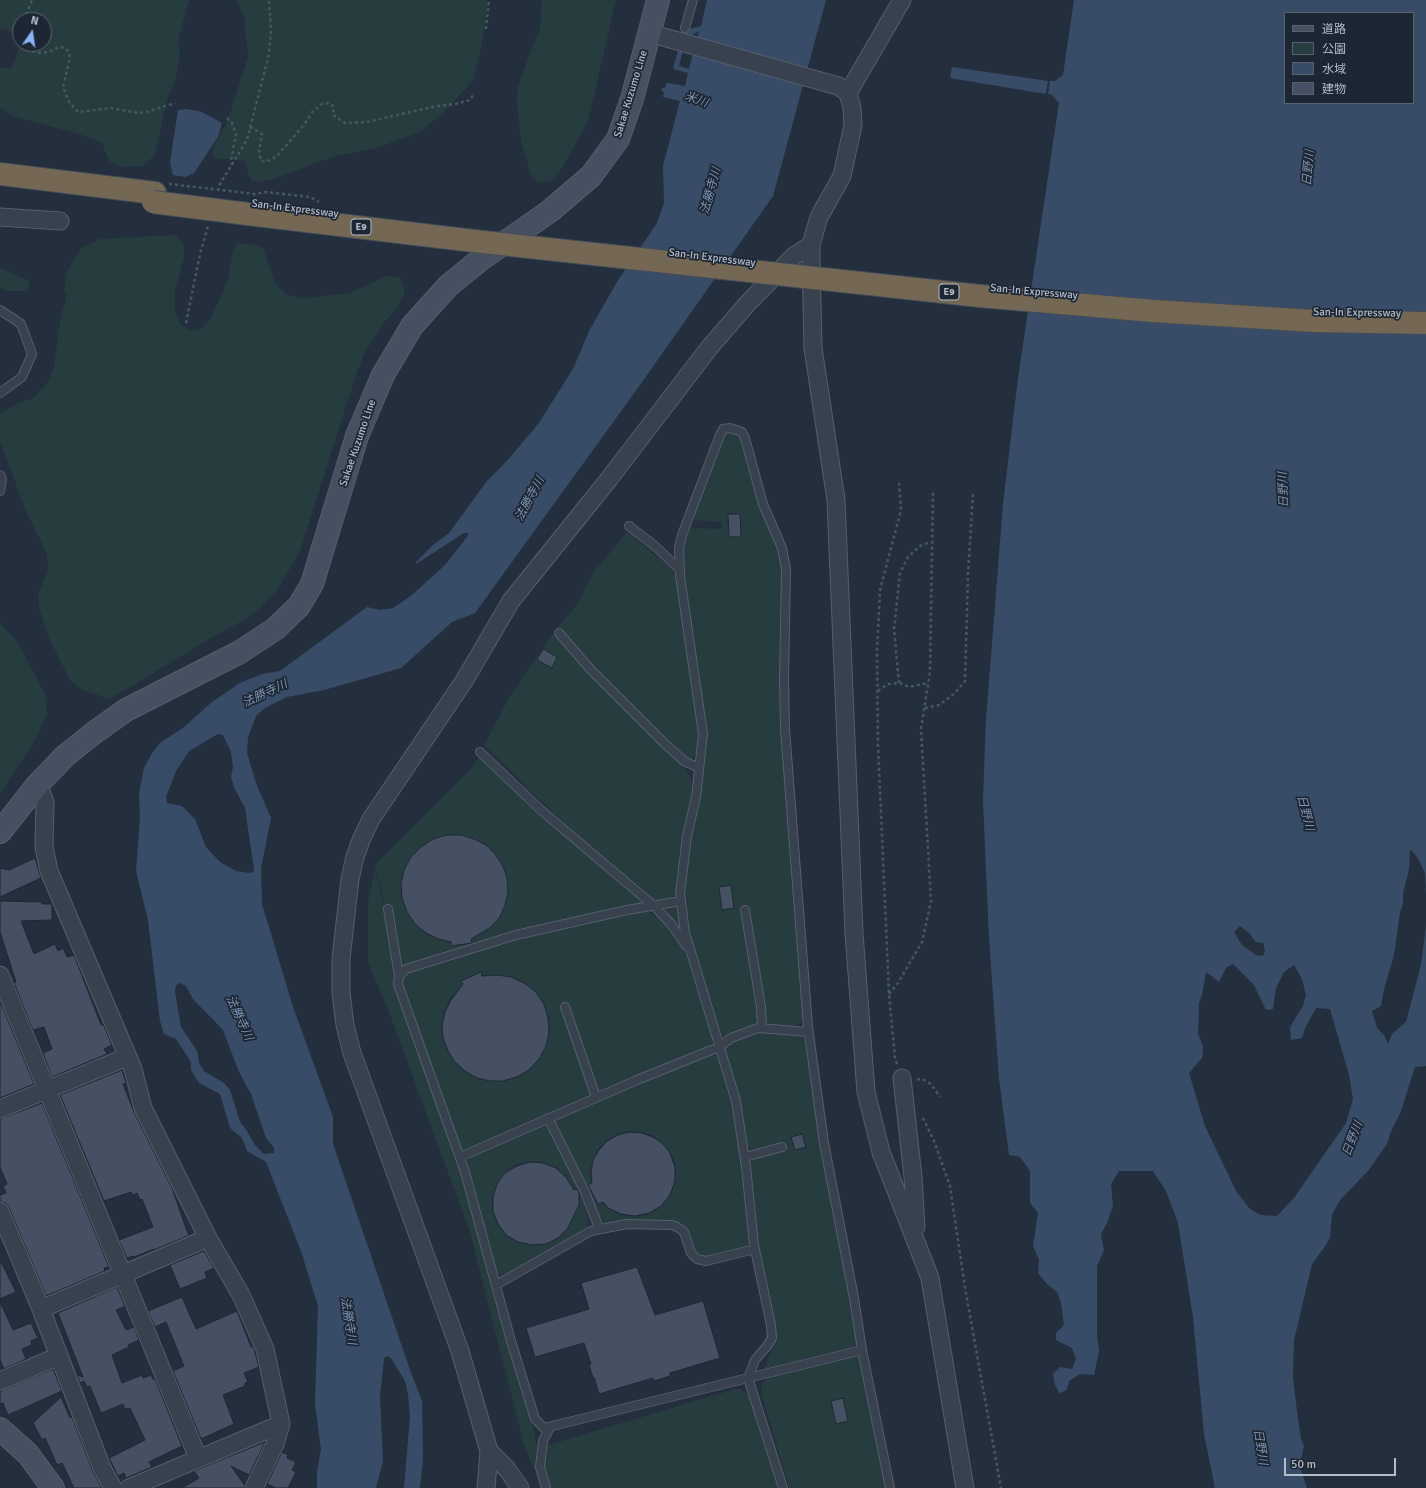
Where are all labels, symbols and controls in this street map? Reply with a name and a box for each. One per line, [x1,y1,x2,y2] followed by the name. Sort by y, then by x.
[12,12,52,52] north arrow
[1284,12,1414,104] legend
[29,14,40,28] text: N
[1322,22,1346,37] text: 道路
[1322,42,1346,57] text: 公園
[611,49,651,139] street label: Sakae Kuzumo Line
[1322,62,1346,77] text: 水域
[1322,82,1346,97] text: 建物
[682,89,710,111] water label: 米川
[1300,149,1318,187] water label: 日野川
[698,166,724,216] water label: 法勝寺川
[251,197,339,221] street label: San-In Expressway
[351,219,371,235] road number: E9
[668,246,756,270] street label: San-In Expressway
[990,282,1078,302] street label: San-In Expressway
[939,284,959,300] road number: E9
[1313,306,1401,320] street label: San-In Expressway
[337,398,379,488] street label: Sakae Kuzumo Line
[1276,472,1292,508] water label: 日野川
[512,474,548,524] water label: 法勝寺川
[240,677,290,711] water label: 法勝寺川
[1294,794,1316,832] water label: 日野川
[222,993,256,1043] water label: 法勝寺川
[1340,1120,1366,1158] water label: 日野川
[337,1296,359,1346] water label: 法勝寺川
[1250,1428,1270,1466] water label: 日野川
[1286,1450,1398,1476] scale bar
[1291,1457,1316,1472] text: 50 m

